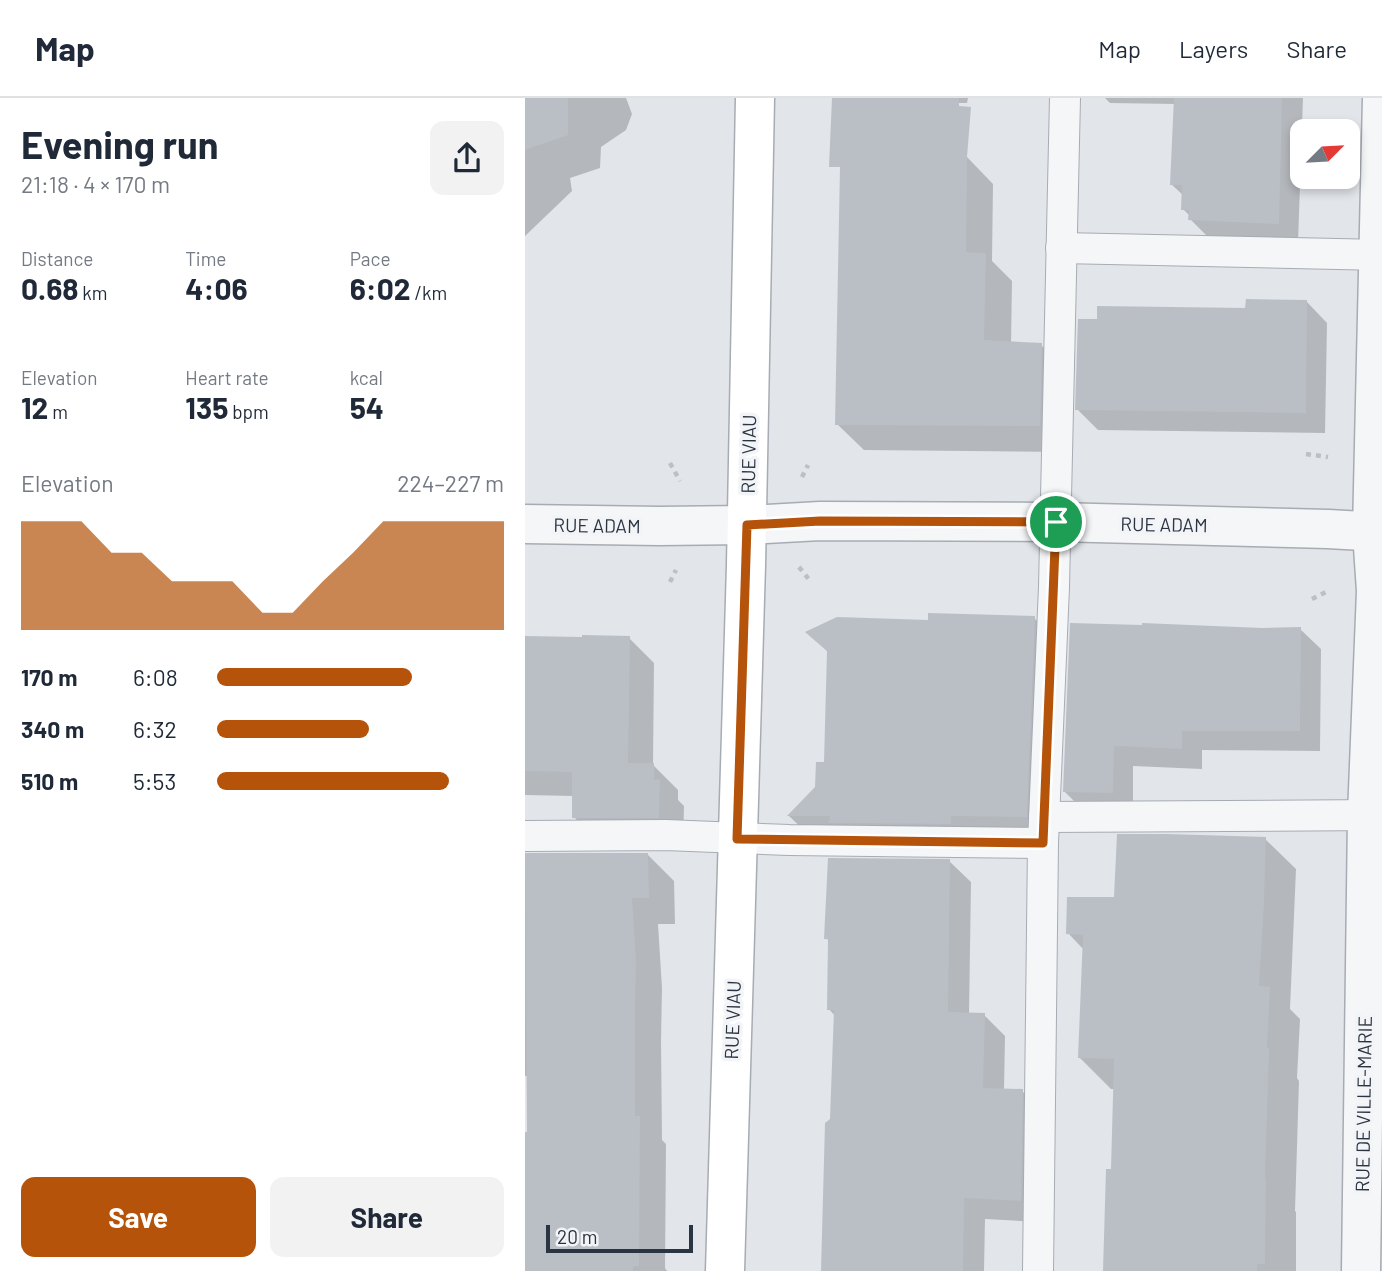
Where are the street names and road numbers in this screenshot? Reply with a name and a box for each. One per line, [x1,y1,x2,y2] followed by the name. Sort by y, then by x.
[736,414,760,494] street label: RUE VIAU
[1120,512,1208,536] street label: RUE ADAM
[553,513,641,537] street label: RUE ADAM
[719,980,745,1060] street label: RUE VIAU
[1350,1016,1376,1192] street label: RUE DE VILLE-MARIE

